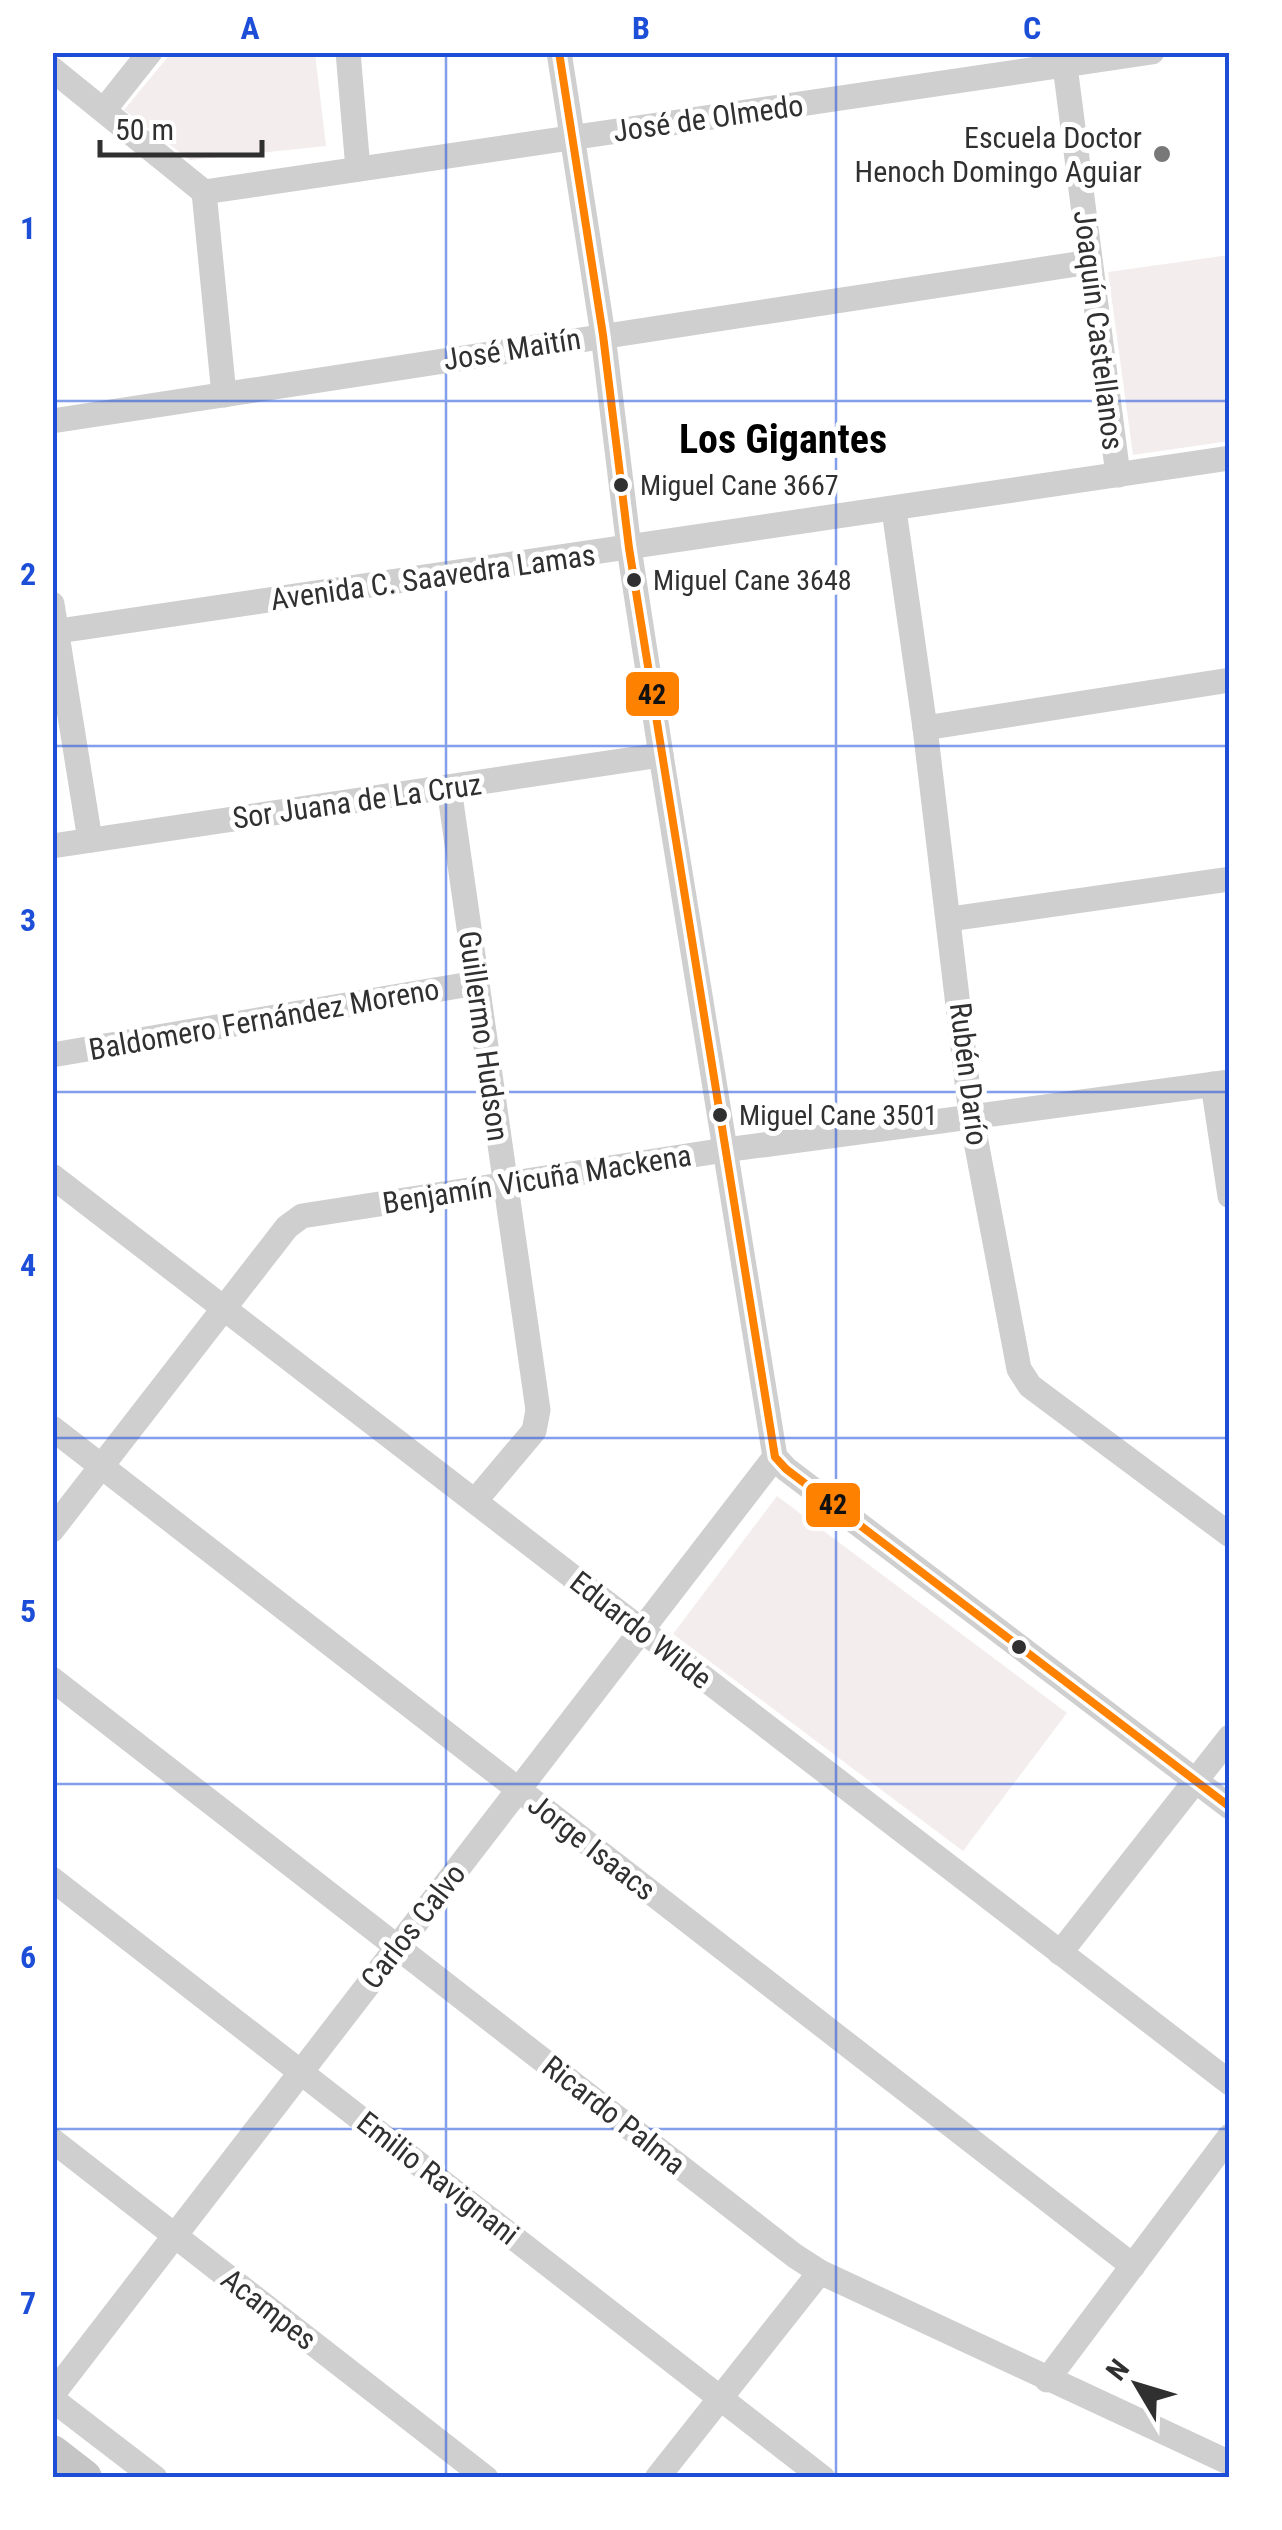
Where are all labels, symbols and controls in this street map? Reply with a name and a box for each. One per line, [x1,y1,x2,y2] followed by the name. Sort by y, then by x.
[240,9,260,47] text: A
[632,9,650,47] text: B
[1023,9,1041,47] text: C
[611,87,805,149] street label: José de Olmedo
[100,95,262,157] scale bar
[115,112,174,147] text: 50 m
[855,120,1142,189] place label: Escuela Doctor Henoch Domingo Aguiar
[1151,143,1173,165] marker: Escuela Doctor Henoch Domingo Aguiar
[1067,208,1131,452] street label: Joaquín Castellanos
[20,209,36,247] text: 1
[441,321,583,377] street label: José Maitín
[679,416,887,463] district label: Los Gigantes
[640,469,839,502] place label: Miguel Cane 3667
[611,475,631,495] marker: Miguel Cane 3667
[268,537,598,617] street label: Avenida C. Saavedra Lamas
[20,555,36,593] text: 2
[653,564,852,597] place label: Miguel Cane 3648
[624,570,644,590] marker: Miguel Cane 3648
[624,670,681,718] line badge: 42
[638,678,666,711] text: 42
[230,766,484,836] street label: Sor Juana de La Cruz
[20,901,36,939] text: 3
[452,929,516,1143] street label: Guillermo Hudson
[86,971,442,1067] street label: Baldomero Fernández Moreno
[943,1001,995,1147] street label: Rubén Darío
[739,1099,938,1132] place label: Miguel Cane 3501
[710,1105,730,1125] marker: Miguel Cane 3501
[380,1137,694,1221] street label: Benjamín Vicuña Mackena
[20,1246,36,1284] text: 4
[804,1481,862,1529] line badge: 42
[819,1488,847,1521] text: 42
[563,1564,719,1696] street label: Eduardo Wilde
[20,1592,36,1630] text: 5
[1009,1637,1029,1657] unlabelled marker
[521,1787,663,1907] street label: Jorge Isaacs
[353,1857,473,1995] street label: Carlos Calvo
[20,1938,36,1976] text: 6
[536,2048,692,2182] street label: Ricardo Palma
[350,2104,526,2252] street label: Emilio Ravignani
[215,2261,323,2357] street label: Acampes
[20,2284,36,2322] text: 7
[1087,2335,1187,2435] north arrow
[1099,2353,1136,2387] text: N

